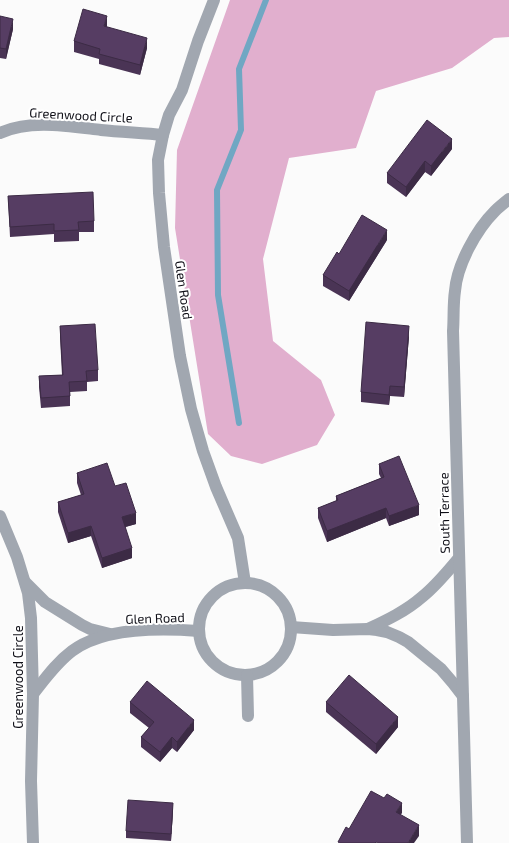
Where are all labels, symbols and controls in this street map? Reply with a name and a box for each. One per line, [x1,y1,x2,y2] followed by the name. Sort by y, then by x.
[29,104,133,126] street label: Greenwood Circle
[172,259,196,321] street label: Glen Road
[435,472,453,554] street label: South Terrace
[125,609,185,627] street label: Glen Road
[10,625,26,729] street label: Greenwood Circle

